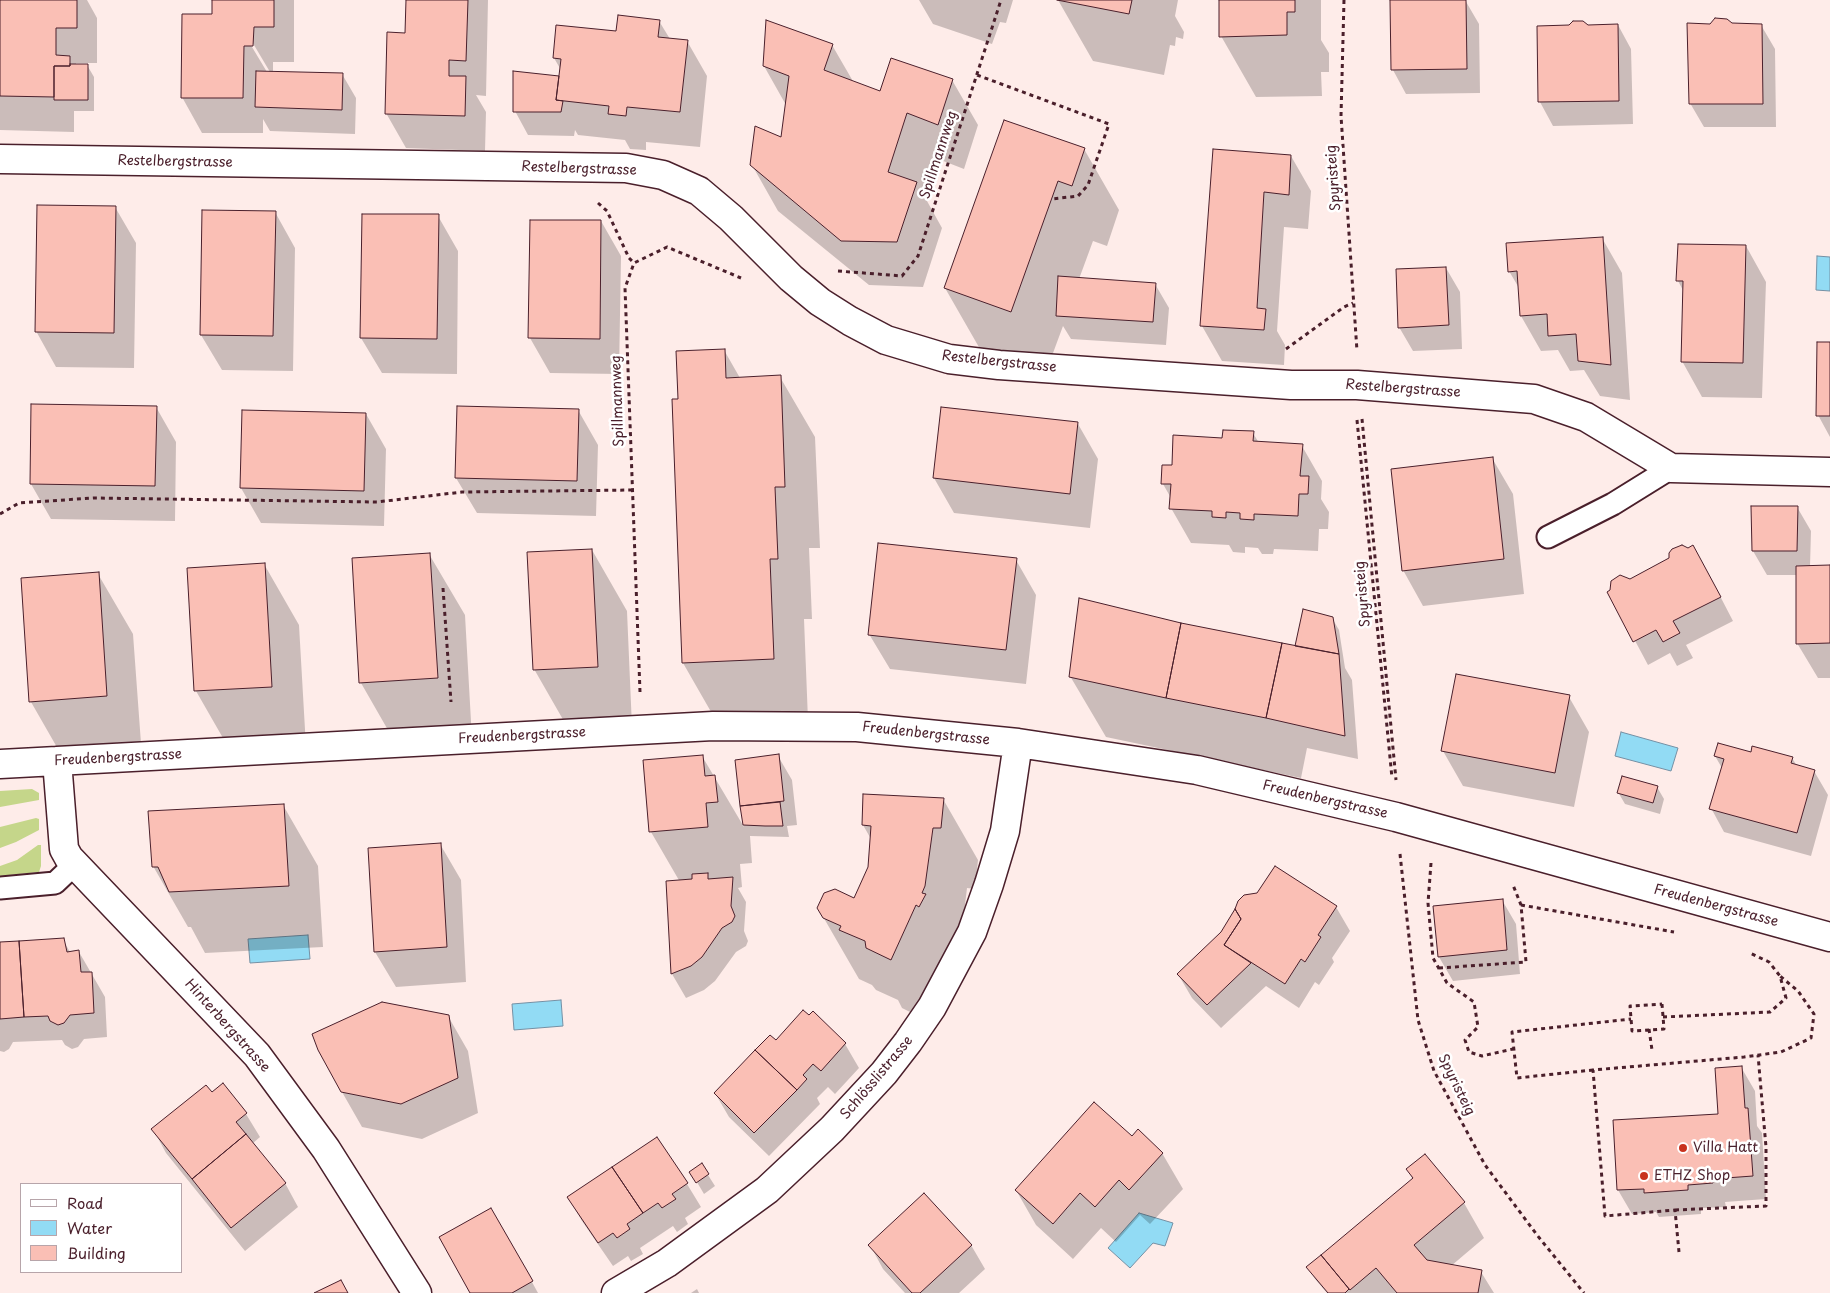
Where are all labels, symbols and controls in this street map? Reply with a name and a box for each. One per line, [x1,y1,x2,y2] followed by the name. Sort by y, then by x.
[917,109,961,201] street label: Spillmannweg
[1323,144,1345,212] street label: Spyristeig
[117,153,233,171] street label: Restelbergstrasse
[521,159,637,179] street label: Restelbergstrasse
[941,348,1057,376] street label: Restelbergstrasse
[608,355,628,447] street label: Spillmannweg
[1345,377,1461,401] street label: Restelbergstrasse
[1352,560,1374,628] street label: Spyristeig
[861,719,991,749] street label: Freudenbergstrasse
[458,724,586,748] street label: Freudenbergstrasse
[54,746,182,770] street label: Freudenbergstrasse
[1261,777,1389,823] street label: Freudenbergstrasse
[1652,881,1780,931] street label: Freudenbergstrasse
[181,976,273,1076] street label: Hinterbergstrasse
[837,1033,917,1123] street label: Schlösslistrasse
[1434,1052,1478,1118] street label: Spyristeig
[1693,1140,1758,1156] place label: Villa Hatt
[1677,1142,1689,1154] marker: Villa Hatt
[1654,1168,1730,1184] place label: ETHZ Shop
[1638,1170,1650,1182] marker: ETHZ Shop
[20,1183,182,1273] legend
[67,1191,103,1214] text: Road
[67,1216,112,1239] text: Water
[67,1241,126,1264] text: Building

